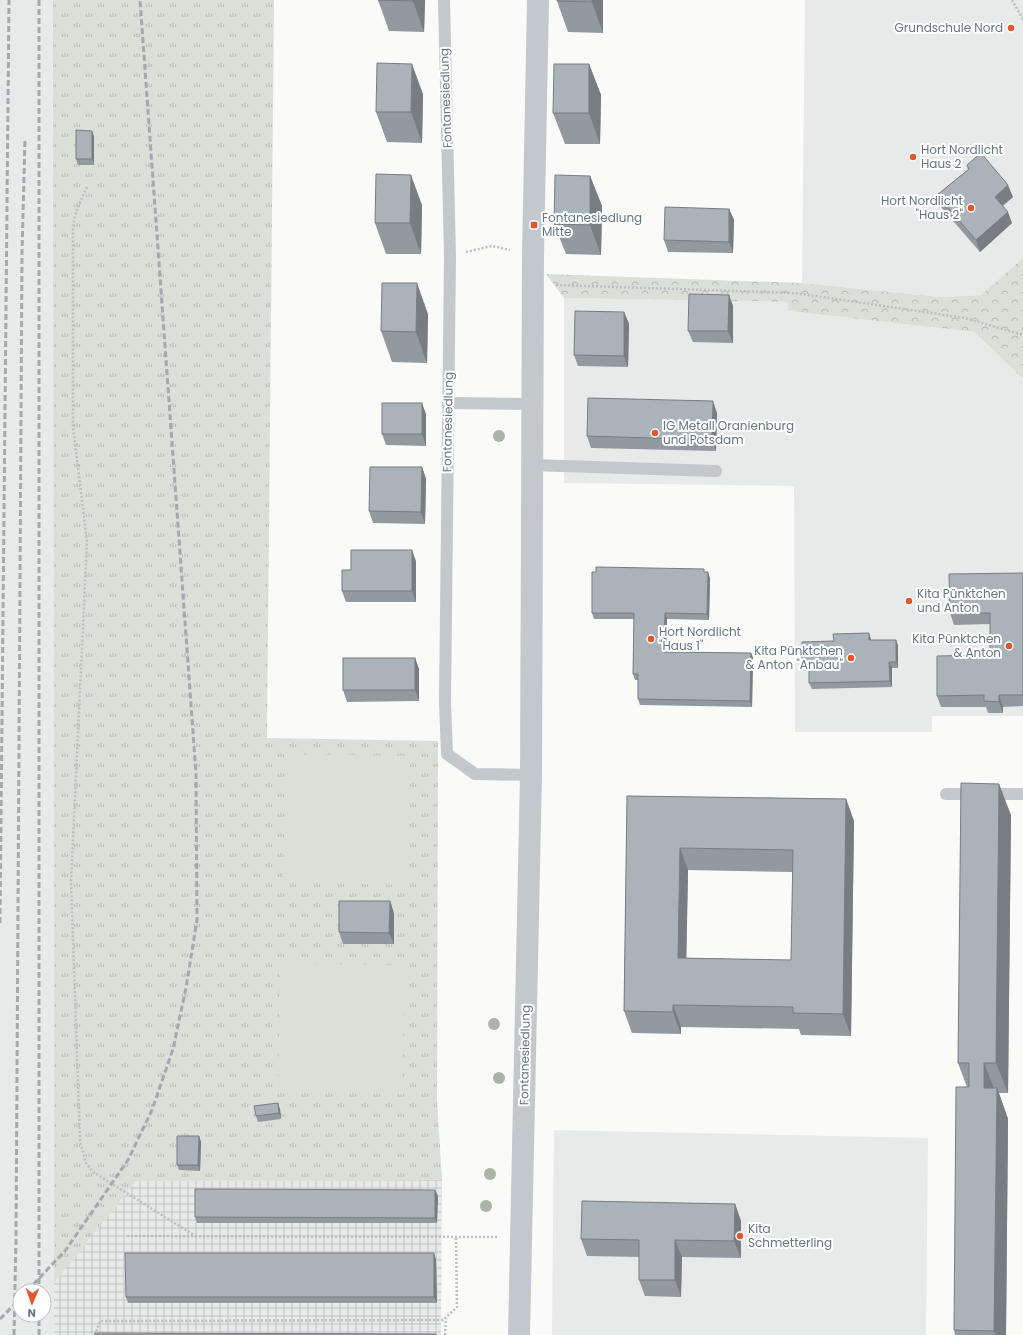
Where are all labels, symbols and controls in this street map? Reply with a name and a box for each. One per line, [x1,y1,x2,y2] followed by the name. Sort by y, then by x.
[895,19,1003,36] place label: Grundschule Nord
[1006,23,1016,33] marker: Grundschule Nord
[435,48,456,148] street label: Fontanesiedlung
[921,141,1003,172] place label: Hort Nordlicht Haus 2
[908,152,918,162] marker: Hort Nordlicht Haus 2
[881,192,963,223] place label: Hort Nordlicht "Haus 2"
[966,203,976,213] marker: Hort Nordlicht "Haus 2"
[542,209,642,240] place label: Fontanesiedlung Mitte
[529,220,539,230] marker: Fontanesiedlung Mitte
[438,372,457,472] street label: Fontanesiedlung
[663,417,794,448] place label: IG Metall Oranienburg und Potsdam
[650,428,660,438] marker: IG Metall Oranienburg und Potsdam
[917,585,1006,616] place label: Kita Pünktchen und Anton
[904,596,914,606] marker: Kita Pünktchen und Anton
[659,623,741,654] place label: Hort Nordlicht "Haus 1"
[912,630,1001,661] place label: Kita Pünktchen & Anton
[646,634,656,644] marker: Hort Nordlicht "Haus 1"
[1004,641,1014,651] marker: Kita Pünktchen & Anton
[746,642,843,673] place label: Kita Pünktchen & Anton "Anbau"
[846,653,856,663] marker: Kita Pünktchen & Anton "Anbau"
[515,1005,534,1105] street label: Fontanesiedlung
[748,1220,832,1251] place label: Kita Schmetterling
[735,1231,745,1241] marker: Kita Schmetterling
[12,1283,52,1323] north arrow
[27,1305,36,1321] text: N

